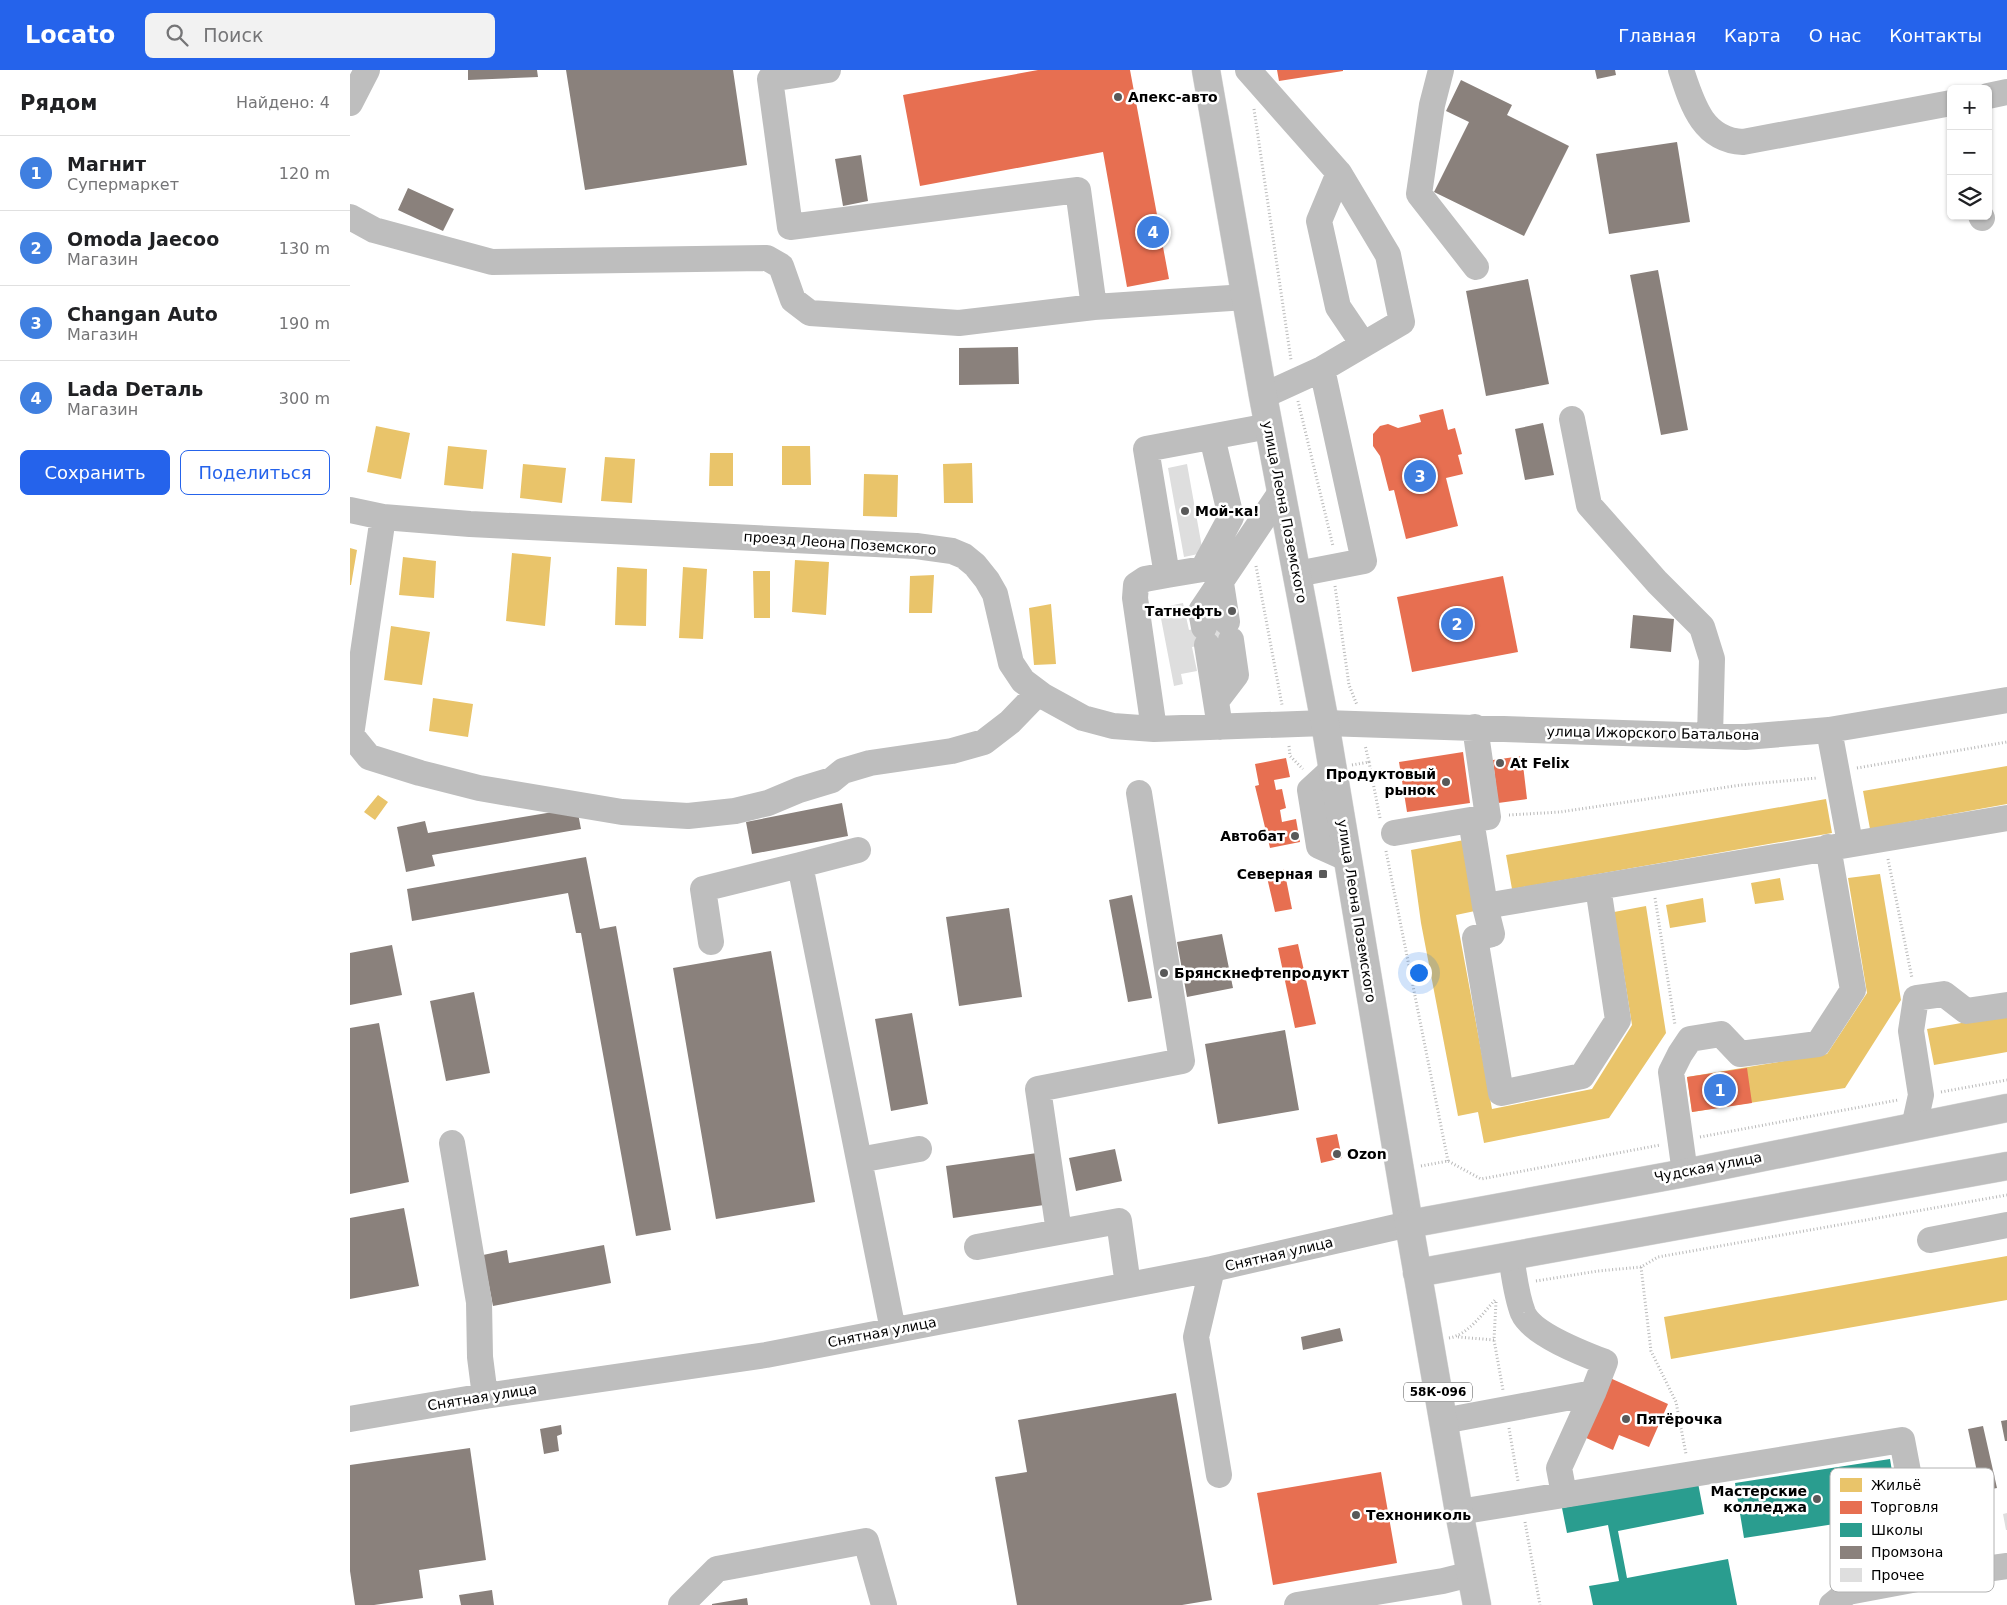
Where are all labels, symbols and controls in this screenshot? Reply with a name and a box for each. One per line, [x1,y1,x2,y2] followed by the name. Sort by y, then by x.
[145,13,495,58] search box
[25,21,115,49] text: Locato
[163,21,191,49] icon: search
[203,24,263,46] text: Поиск
[1618,25,1696,46] text: Главная
[1724,25,1781,46] text: Карта
[1809,25,1861,46] text: О нас
[1889,25,1982,46] text: Контакты
[1947,85,1992,220] map controls
[1947,85,1992,130] button: +
[1128,89,1218,105] place label: Апекс-авто
[20,91,97,115] text: Рядом
[1112,91,1124,103] marker: Апекс-авто
[236,93,330,112] text: Найдено: 4
[1947,130,1992,175] button: −
[67,153,146,175] text: Магнит
[30,164,42,183] text: 1
[279,164,330,183] text: 120 m
[67,175,179,194] text: Супермаркет
[1947,175,1992,220] button: layers
[1137,213,1169,251] pin: 4
[67,228,219,250] text: Omoda Jaecoo
[30,239,42,258] text: 2
[279,239,330,258] text: 130 m
[67,250,138,269] text: Магазин
[67,303,218,325] text: Changan Auto
[30,314,42,333] text: 3
[279,314,330,333] text: 190 m
[67,325,138,344] text: Магазин
[67,378,203,400] text: Lada Dеталь
[30,389,42,408] text: 4
[279,389,330,408] text: 300 m
[67,400,138,419] text: Магазин
[1259,420,1311,604] street label: улица Леона Поземского
[20,450,170,495] button: Сохранить
[180,450,330,495] button: Поделиться
[1404,457,1436,495] pin: 3
[1195,503,1260,519] place label: Мой-ка!
[1179,505,1191,517] marker: Мой-ка!
[743,528,937,558] street label: проезд Леона Поземского
[1145,603,1222,619] place label: Татнефть
[1226,605,1238,617] marker: Татнефть
[1441,605,1473,643] pin: 2
[1546,723,1760,743] street label: улица Ижорского Батальона
[1510,755,1570,771] place label: At Felix
[1494,757,1506,769] marker: At Felix
[1326,766,1436,798] place label: Продуктовый рынок
[1440,776,1452,788] marker: Продуктовый рынок
[1335,818,1379,1004] street label: улица Леона Поземского
[1220,828,1286,844] place label: Автобат
[1289,830,1301,842] marker: Автобат
[1237,866,1313,882] place label: Северная
[1317,868,1329,880] marker: Северная
[1406,960,1432,986] your location
[1174,965,1350,981] place label: Брянскнефтепродукт
[1158,967,1170,979] marker: Брянскнефтепродукт
[1704,1071,1736,1109] pin: 1
[1347,1146,1387,1162] place label: Ozon
[1331,1148,1343,1160] marker: Ozon
[1653,1149,1763,1185] street label: Чудская улица
[1223,1234,1335,1274] street label: Снятная улица
[826,1314,938,1350] street label: Снятная улица
[426,1380,538,1414] street label: Снятная улица
[1404,1382,1472,1401] road number: 58К-096
[1636,1411,1723,1427] place label: Пятёрочка
[1620,1413,1632,1425] marker: Пятёрочка
[1830,1468,1994,1592] legend
[1871,1477,1921,1493] text: Жильё
[1711,1483,1807,1515] place label: Мастерские колледжа
[1811,1493,1823,1505] marker: Мастерские колледжа
[1870,1499,1939,1515] text: Торговля
[1366,1507,1471,1523] place label: Технониколь
[1350,1509,1362,1521] marker: Технониколь
[1871,1522,1923,1538] text: Школы
[1871,1544,1943,1560] text: Промзона
[1871,1567,1924,1583] text: Прочее

